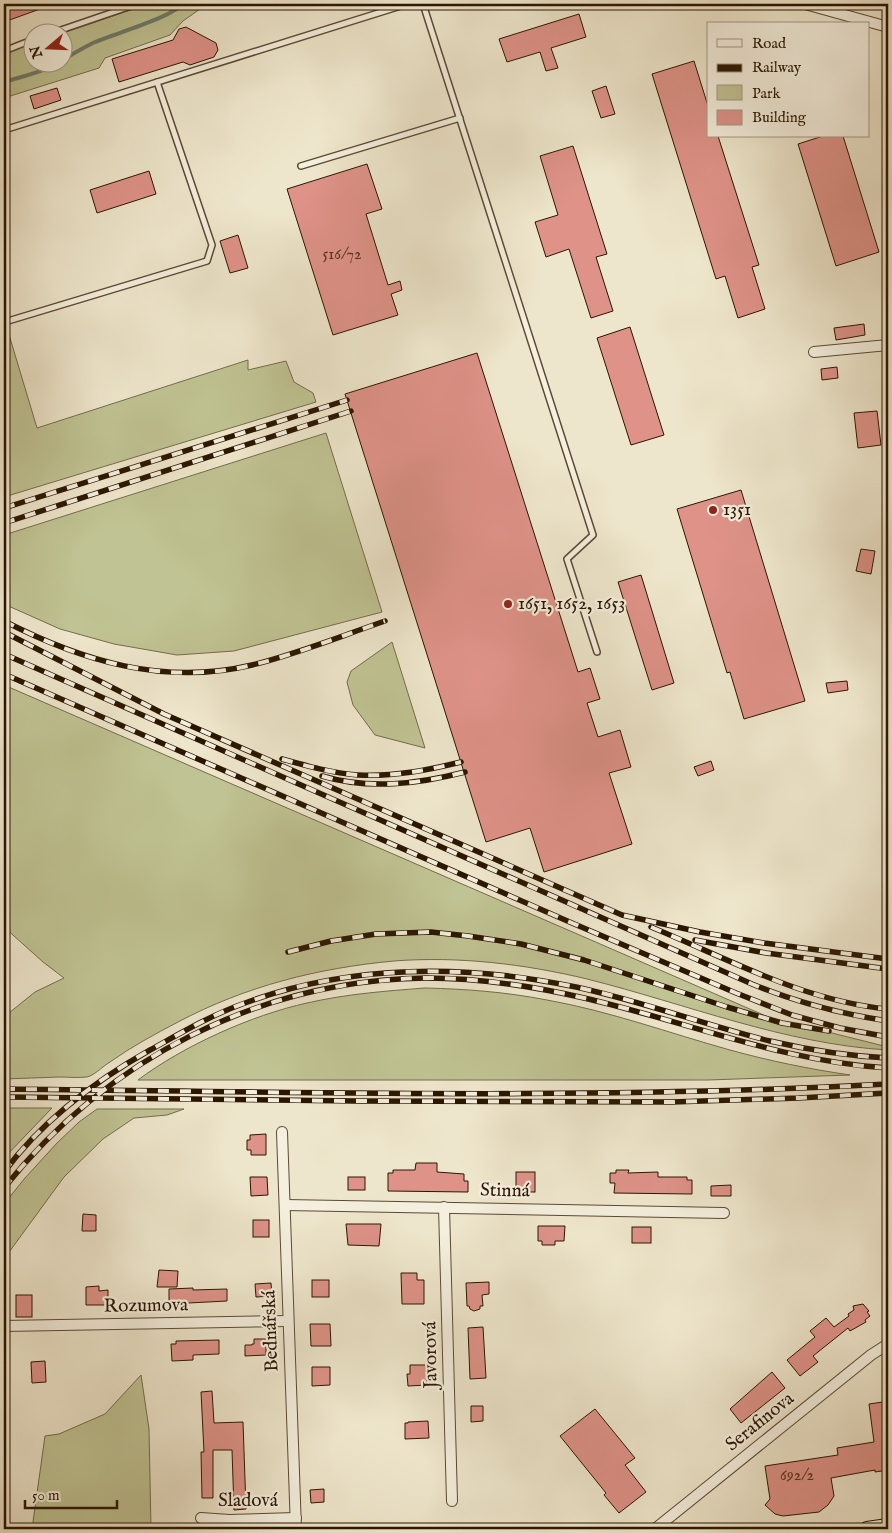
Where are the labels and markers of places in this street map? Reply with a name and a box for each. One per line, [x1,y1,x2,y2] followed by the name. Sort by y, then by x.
[723,498,751,522] place label: 1351
[707,504,719,516] marker: 1351
[518,592,625,616] place label: 1651, 1652, 1653
[502,598,514,610] marker: 1651, 1652, 1653

